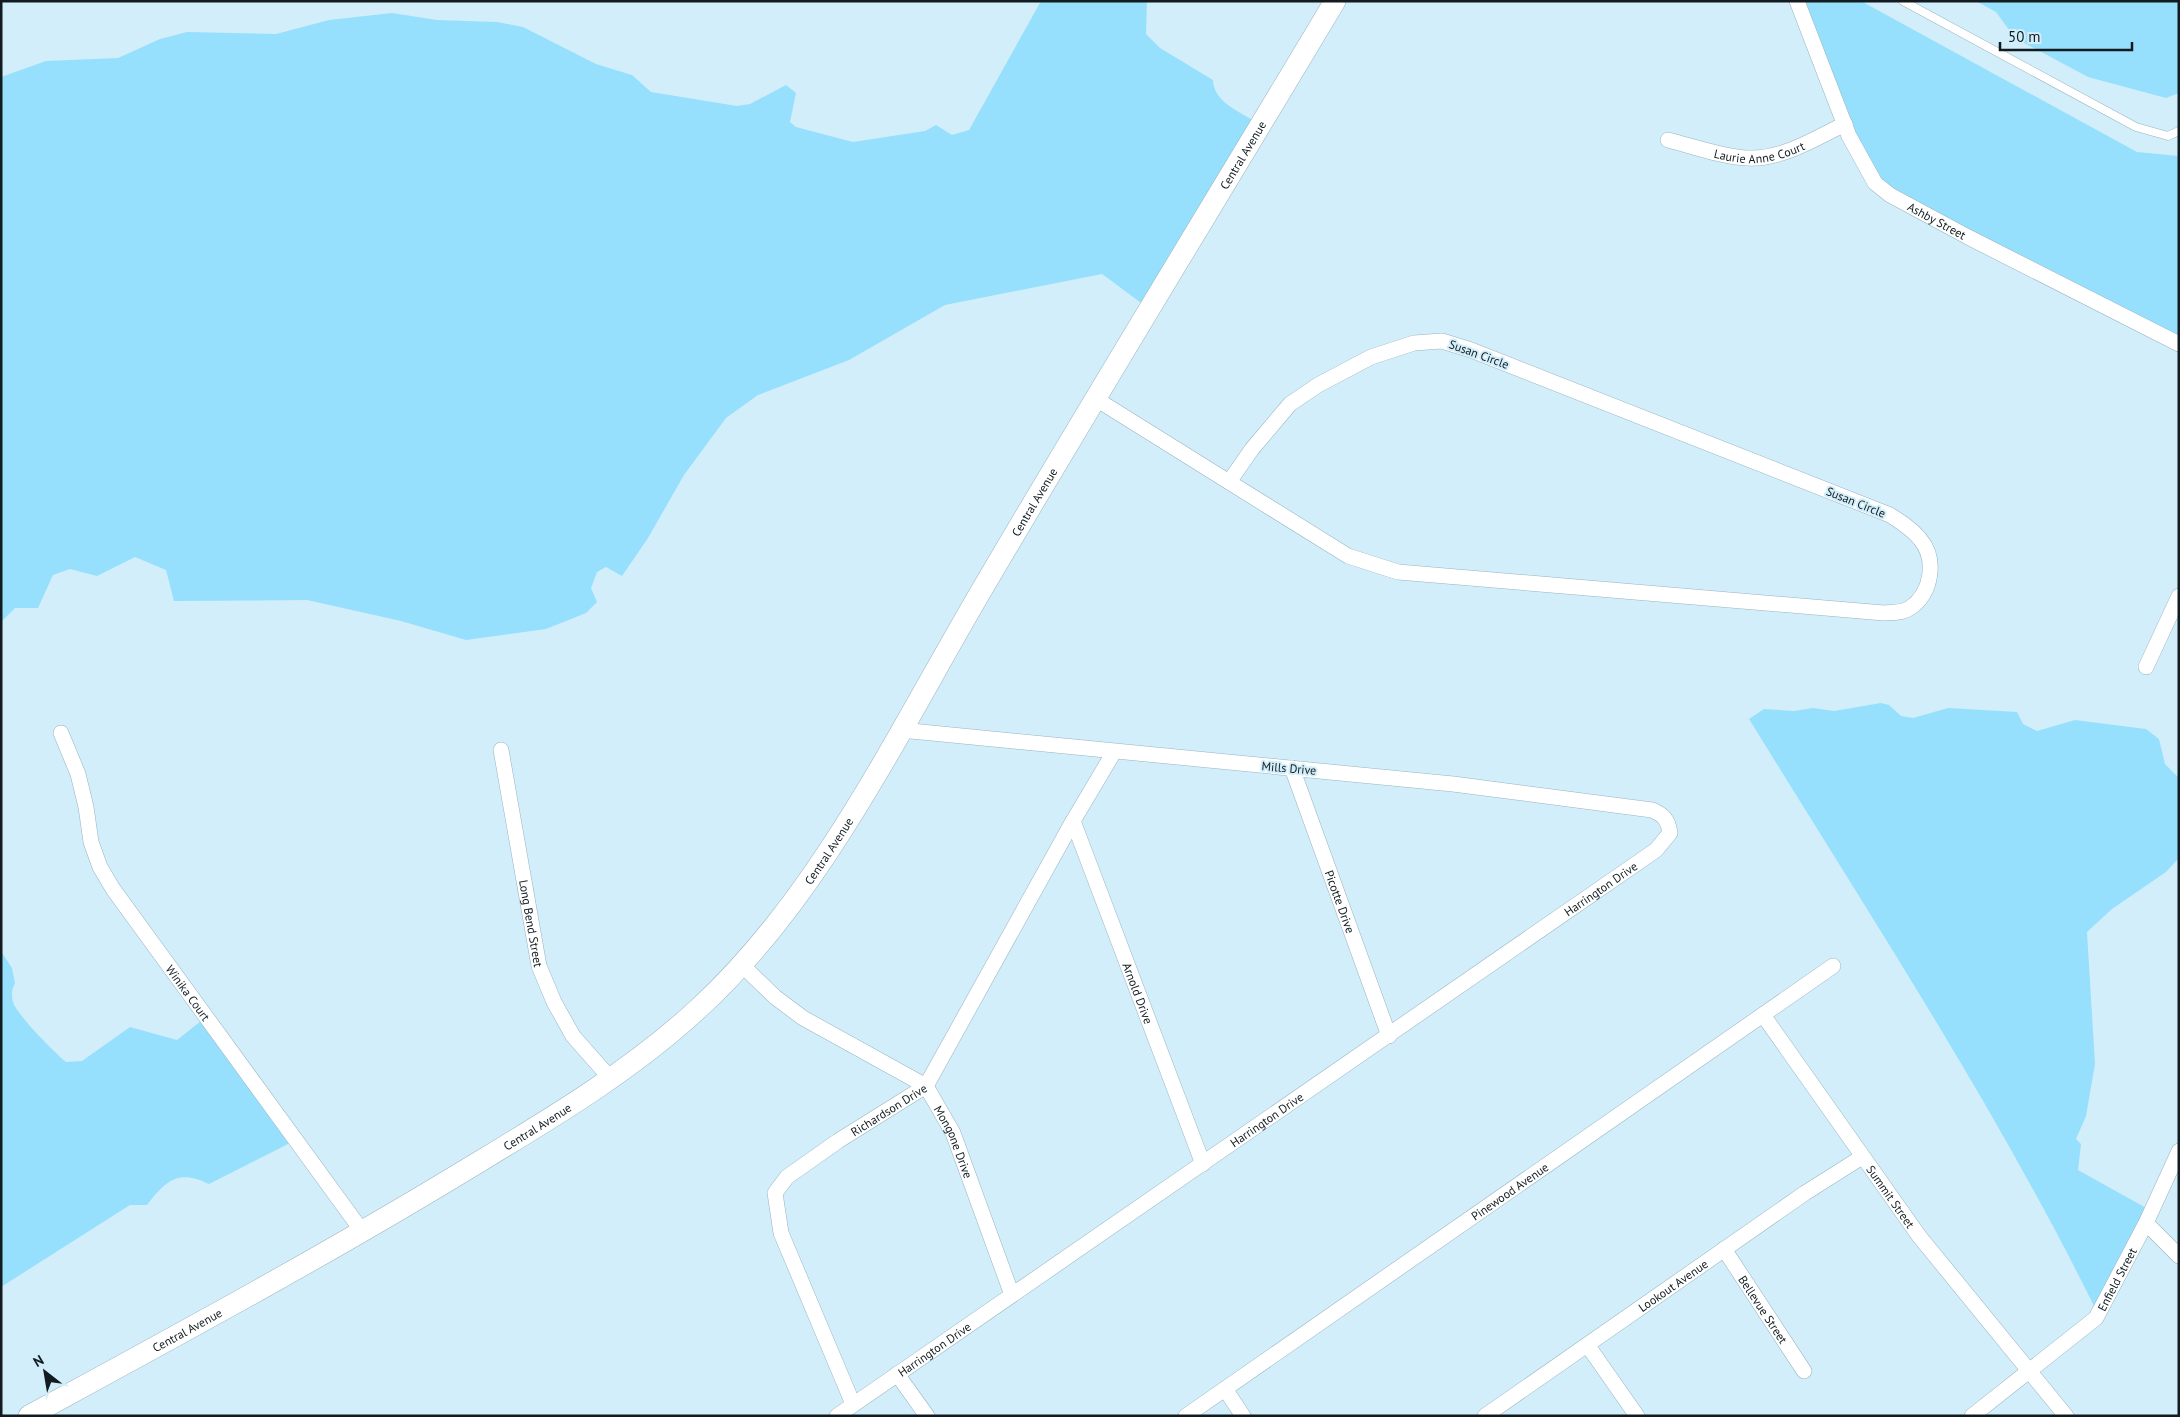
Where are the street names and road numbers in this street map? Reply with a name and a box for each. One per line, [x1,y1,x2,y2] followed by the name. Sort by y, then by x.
[1216,118,1269,192] street label: Central Avenue
[1713,138,1807,166] street label: Laurie Anne Court
[1905,199,1969,242] street label: Ashby Street
[1447,336,1511,372] street label: Susan Circle
[1008,465,1060,539] street label: Central Avenue
[1824,483,1888,521] street label: Susan Circle
[1261,758,1317,778] street label: Mills Drive
[801,814,856,887] street label: Central Avenue
[1561,858,1640,919] street label: Harrington Drive
[1322,868,1359,935] street label: Picotte Drive
[516,879,547,968] street label: Long Bend Street
[1120,960,1157,1026] street label: Arnold Drive
[163,962,214,1024] street label: Winika Court
[848,1080,929,1139] street label: Richardson Drive
[1227,1089,1306,1150] street label: Harrington Drive
[500,1100,574,1153] street label: Central Avenue
[931,1103,976,1180] street label: Mongone Drive
[1468,1159,1551,1223] street label: Pinewood Avenue
[1864,1162,1918,1231] street label: Summit Street
[2094,1245,2139,1313] street label: Enfield Street
[1635,1256,1711,1314] street label: Lookout Avenue
[1736,1272,1791,1346] street label: Bellevue Street
[150,1305,224,1355] street label: Central Avenue
[895,1318,974,1379] street label: Harrington Drive

